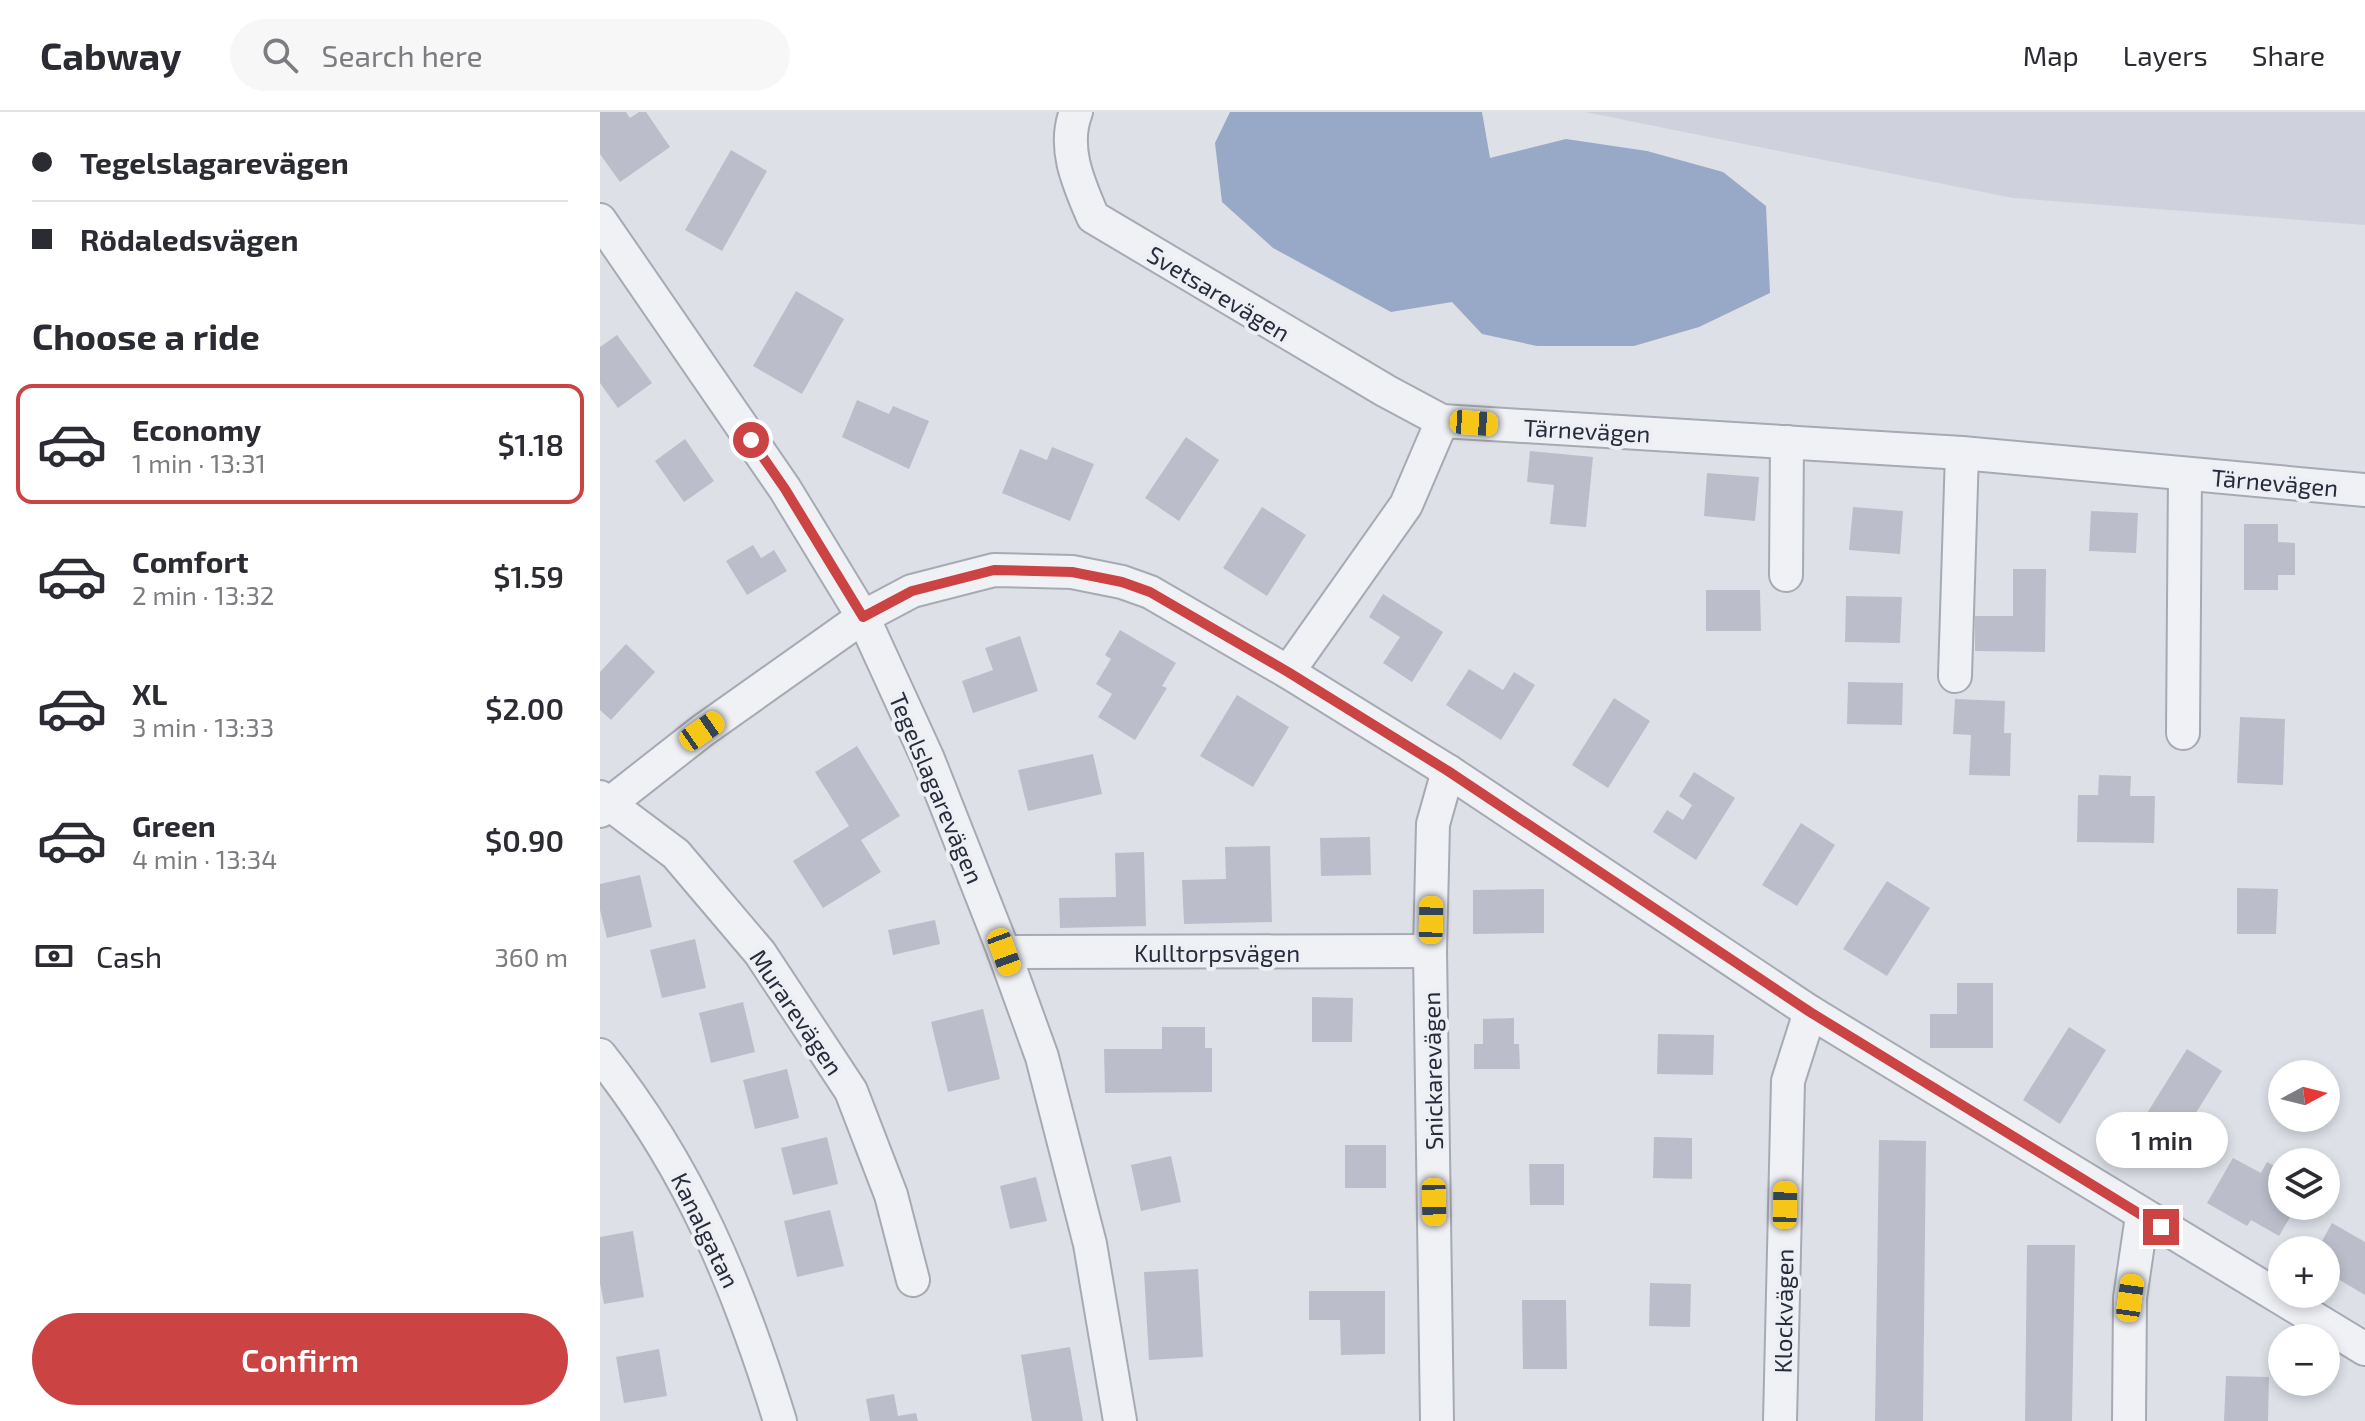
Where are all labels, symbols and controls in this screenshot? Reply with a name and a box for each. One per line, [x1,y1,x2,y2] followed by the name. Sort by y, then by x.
[230,19,790,91] search box
[40,32,182,78] text: Cabway
[258,33,302,77] icon: search
[322,37,483,73] text: Search here
[2023,38,2079,72] text: Map
[2123,38,2208,72] text: Layers
[2252,38,2325,72] text: Share
[80,144,349,180] text: Tegelslagarevägen
[80,221,299,257] text: Rödaledsvägen
[1142,239,1296,347] street label: Svetsarevägen
[32,314,260,357] text: Choose a ride
[36,408,108,480] icon: car
[1449,409,1499,437] car
[132,411,261,447] text: Economy
[1523,412,1651,448] street label: Tärnevägen
[733,422,769,458] route start
[497,426,564,462] text: $1.18
[132,447,266,478] text: 1 min · 13:31
[2210,462,2340,502] street label: Tärnevägen
[36,540,108,612] icon: car
[132,543,249,579] text: Comfort
[493,558,564,594] text: $1.59
[132,579,274,610] text: 2 min · 13:32
[36,672,108,744] icon: car
[132,675,167,711] text: XL
[884,688,990,888] street label: Tegelslagarevägen
[485,690,564,726] text: $2.00
[675,707,729,755] car
[132,711,274,742] text: 3 min · 13:33
[36,804,108,876] icon: car
[132,807,216,843] text: Green
[485,822,564,858] text: $0.90
[132,843,277,874] text: 4 min · 13:34
[1419,896,1443,944] car
[985,925,1023,979] car
[32,934,76,978] icon: cash
[96,938,162,974] text: Cash
[1134,938,1300,967] street label: Kulltorpsvägen
[494,941,568,972] text: 360 m
[744,944,850,1080] street label: Murarevägen
[1416,991,1448,1151] street label: Snickarevägen
[2268,1060,2340,1132] north arrow
[2268,1060,2340,1396] map controls
[2095,1111,2227,1167] callout: 1 min
[2131,1124,2193,1155] text: 1 min
[2268,1148,2340,1220] button: layers
[666,1168,746,1292] street label: Kanalgatan
[1422,1178,1446,1226] car
[1773,1181,1797,1229] car
[2143,1209,2179,1245] route end
[2268,1236,2340,1308] button: +
[1767,1248,1799,1374] street label: Klockvägen
[2115,1273,2145,1323] car
[32,1313,568,1405] button: Confirm
[2268,1324,2340,1396] button: −

